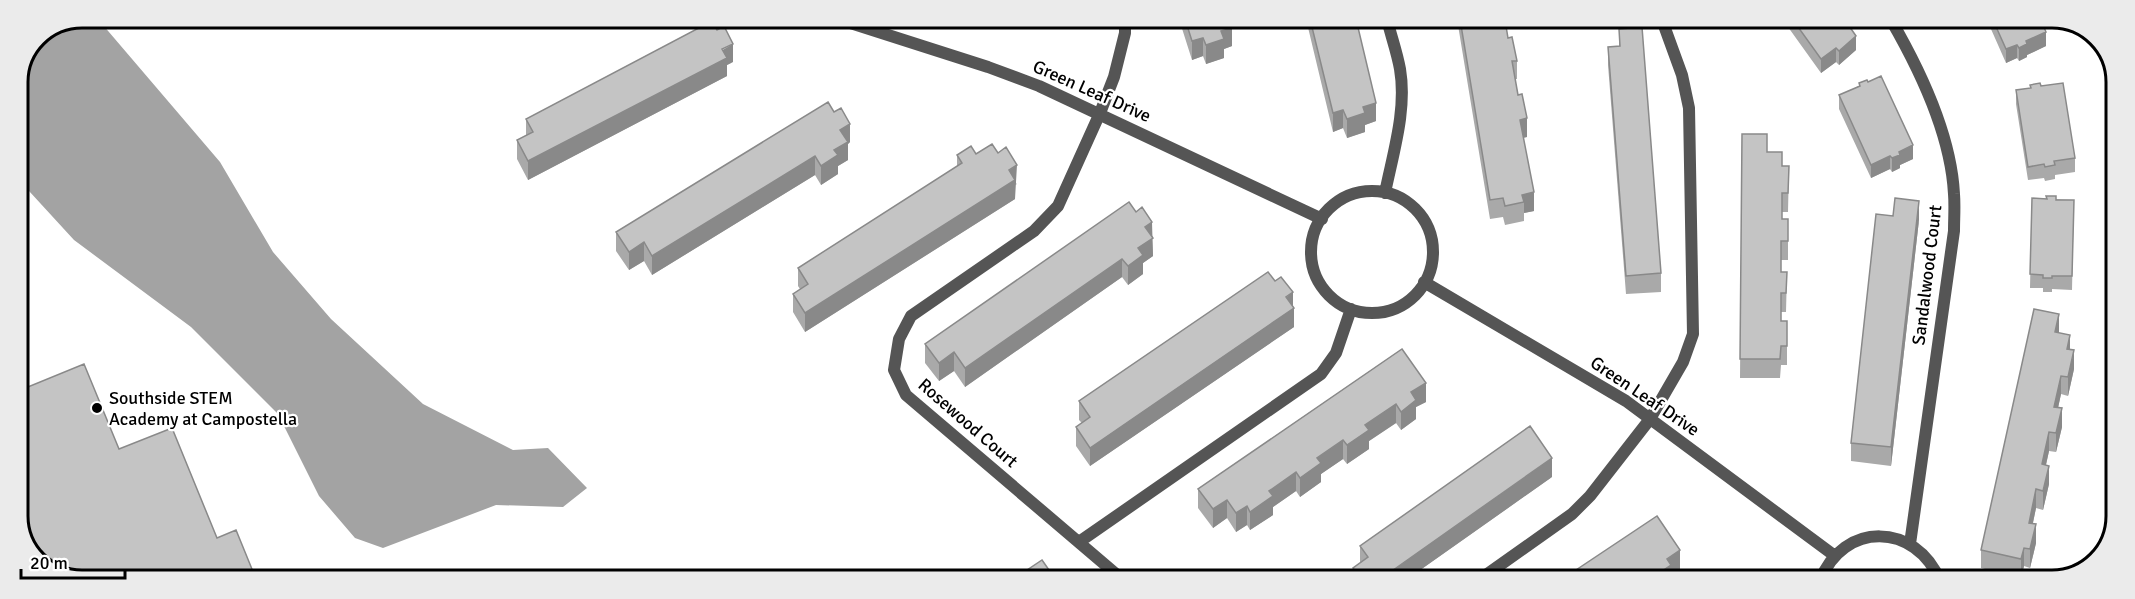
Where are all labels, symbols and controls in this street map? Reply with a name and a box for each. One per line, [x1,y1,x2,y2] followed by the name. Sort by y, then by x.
[1030,55,1154,127] street label: Green Leaf Drive
[1907,204,1947,346] street label: Sandalwood Court
[1586,351,1704,441] street label: Green Leaf Drive
[914,374,1022,472] street label: Rosewood Court
[109,387,297,430] place label: Southside STEM Academy at Campostella
[90,401,104,415] marker: Southside STEM Academy at Campostella
[21,542,124,580] scale bar
[30,552,68,574] text: 20 m

